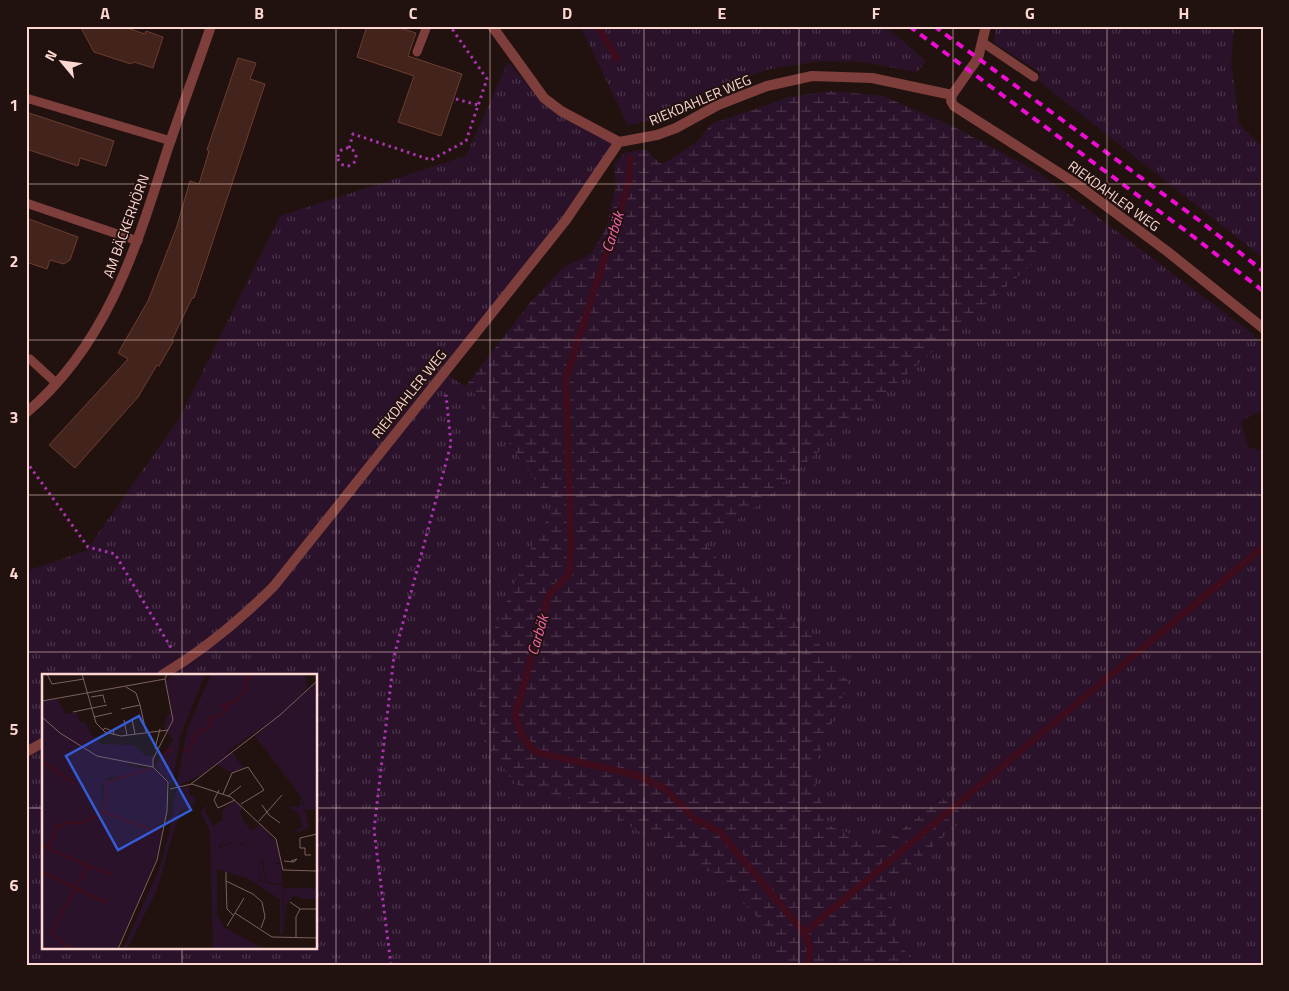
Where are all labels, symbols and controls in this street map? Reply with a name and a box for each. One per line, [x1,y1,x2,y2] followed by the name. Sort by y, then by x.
[100,1,110,25] text: A
[254,1,264,25] text: B
[409,1,418,25] text: C
[562,1,572,25] text: D
[718,1,727,25] text: E
[872,1,881,25] text: F
[1025,1,1035,25] text: G
[1179,1,1189,25] text: H
[38,38,88,88] north arrow
[39,46,62,65] text: N
[645,69,754,131] street label: RIEKDAHLER WEG
[10,93,18,117] text: 1
[1064,155,1165,236] street label: RIEKDAHLER WEG
[97,171,154,280] street label: AM BÄCKERHÖRN
[595,206,631,255] water label: Carbäk
[10,249,18,273] text: 2
[366,345,451,443] street label: RIEKDAHLER WEG
[10,405,18,429] text: 3
[10,561,19,585] text: 4
[521,610,555,658] water label: Carbäk
[42,674,318,948] inset map
[10,717,19,741] text: 5
[10,873,19,897] text: 6

